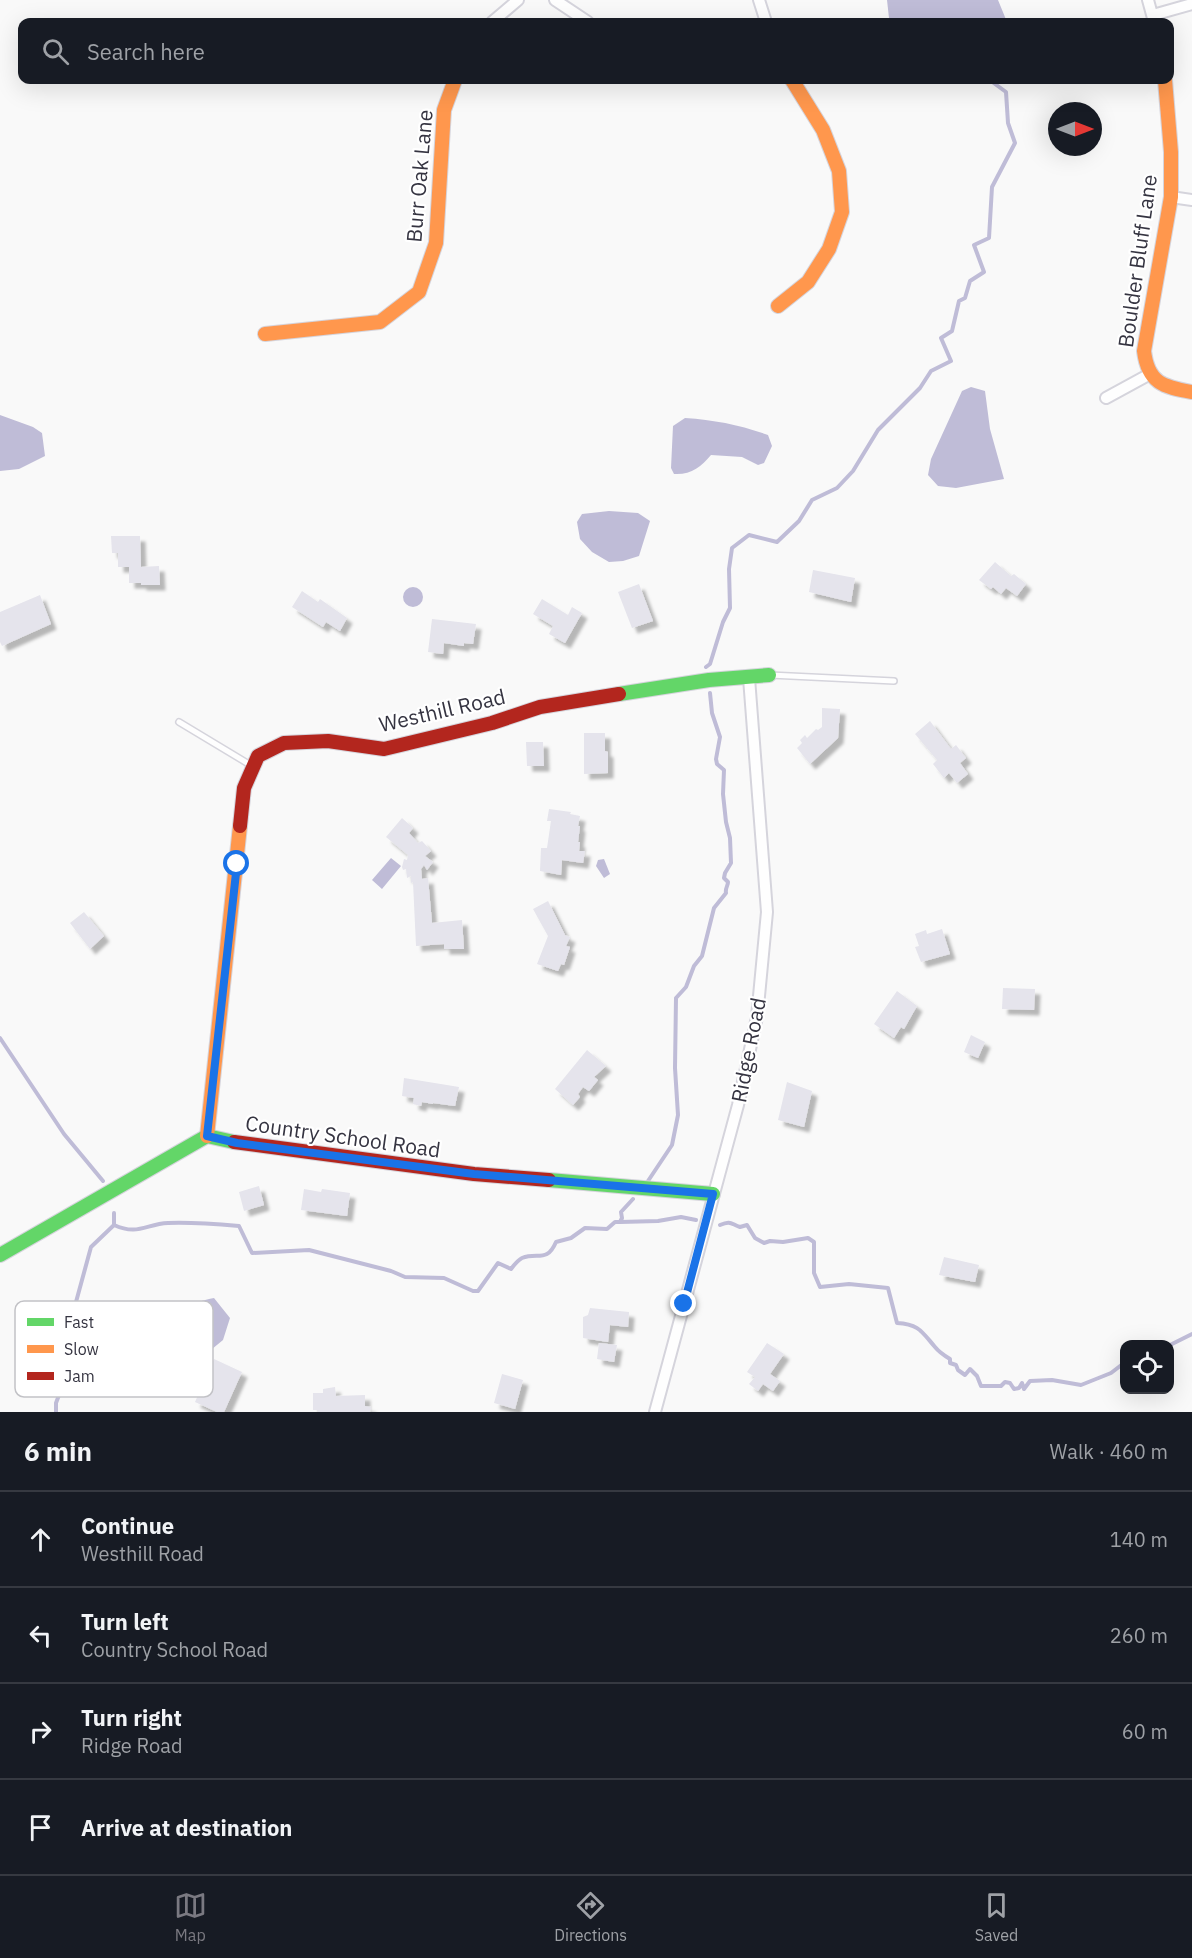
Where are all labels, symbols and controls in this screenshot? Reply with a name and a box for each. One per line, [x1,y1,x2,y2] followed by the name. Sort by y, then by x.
[18,18,1174,84] search box
[39,35,72,68] icon: search
[87,37,205,66] text: Search here
[1048,102,1102,156] north arrow
[399,108,439,244] street label: Burr Oak Lane
[1111,173,1163,349] street label: Boulder Bluff Lane
[376,682,508,738] street label: Westhill Road
[223,850,249,876] route start
[724,995,772,1105] street label: Ridge Road
[244,1108,442,1164] street label: Country School Road
[670,1290,696,1316] route end
[15,1301,213,1397] legend
[64,1312,94,1332] text: Fast
[64,1339,99,1359] text: Slow
[1120,1340,1174,1394] map controls
[1120,1340,1174,1394] button: locate
[64,1366,95,1386] text: Jam
[24,1434,92,1468] text: 6 min
[1050,1438,1168,1465] text: Walk · 460 m
[81,1511,174,1540] text: Continue
[24,1523,57,1556] icon: ahead
[1110,1526,1168,1553] text: 140 m
[81,1540,204,1567] text: Westhill Road
[81,1607,169,1636] text: Turn left
[24,1619,57,1652] icon: left
[1110,1622,1168,1649] text: 260 m
[81,1636,268,1663] text: Country School Road
[81,1703,182,1732] text: Turn right
[24,1715,57,1748] icon: right
[1122,1718,1168,1745] text: 60 m
[81,1732,183,1759] text: Ridge Road
[24,1811,57,1844] icon: arrive
[81,1813,292,1842] text: Arrive at destination
[174,1889,207,1945] tab: Map
[554,1889,627,1945] tab: Directions
[975,1889,1018,1945] tab: Saved

